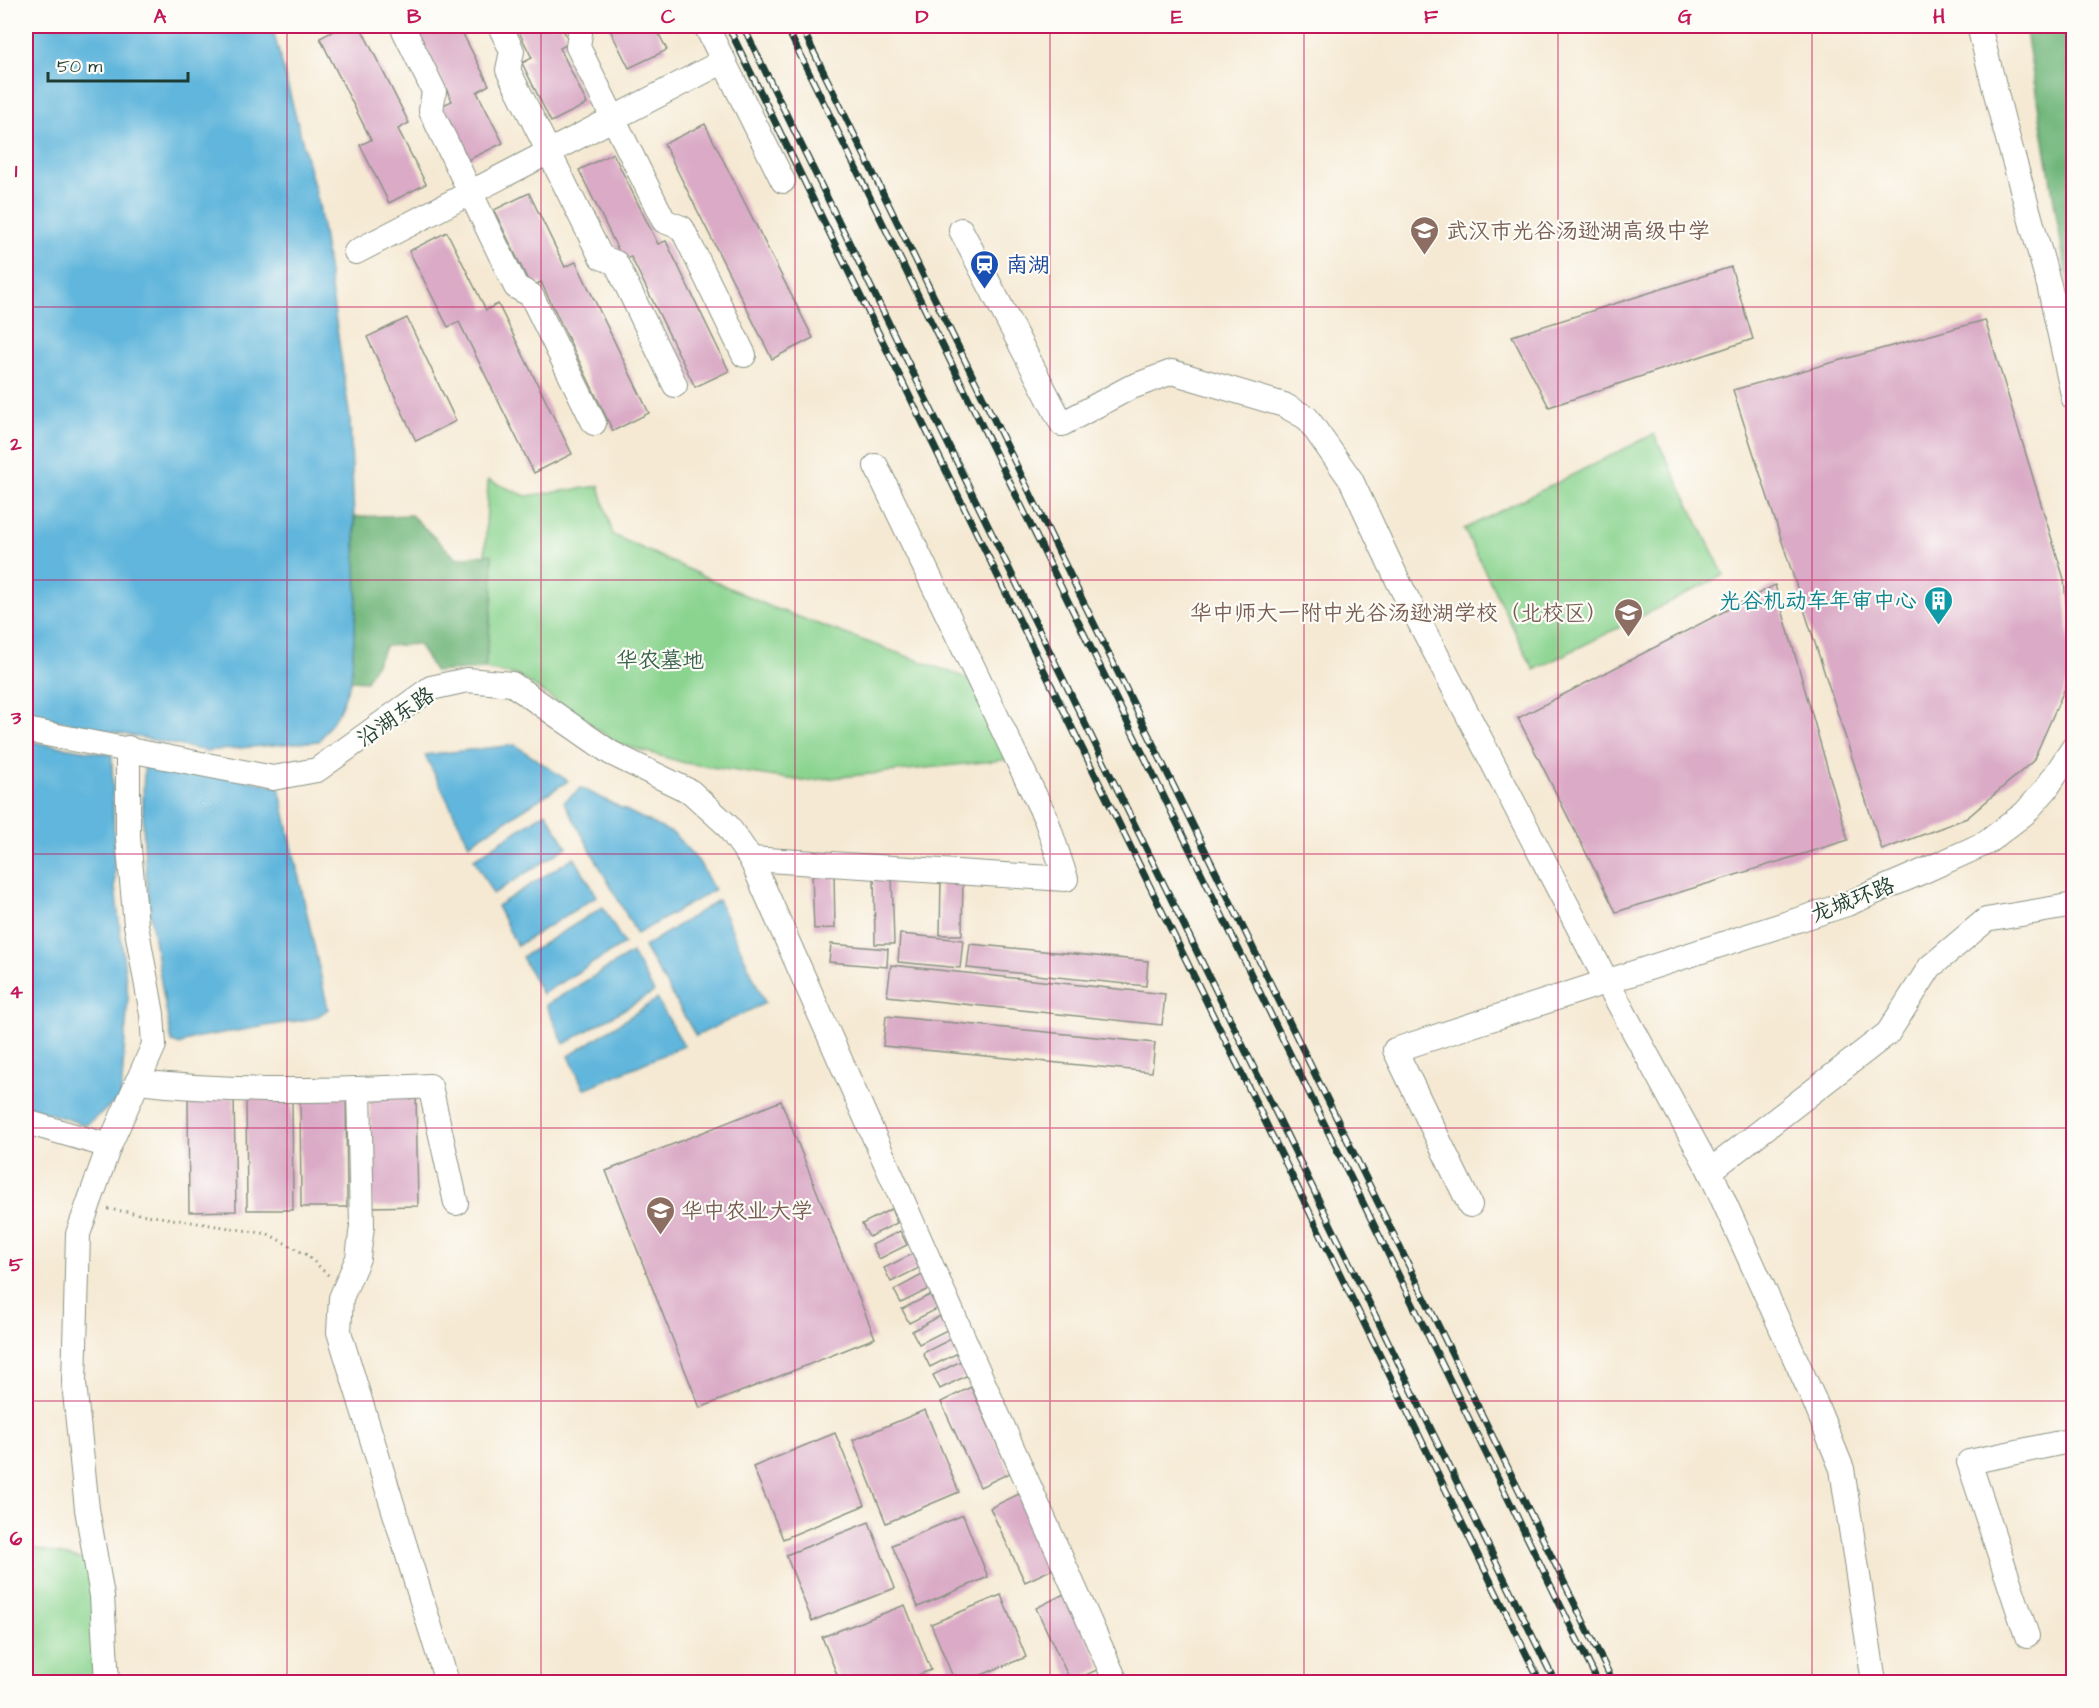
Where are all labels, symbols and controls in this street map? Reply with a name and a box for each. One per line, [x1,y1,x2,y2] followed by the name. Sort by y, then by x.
[154,3,167,31] text: A
[407,3,422,31] text: B
[661,3,676,31] text: C
[916,3,929,31] text: D
[1171,3,1183,31] text: E
[1424,3,1439,31] text: F
[1678,3,1692,31] text: G
[1933,3,1945,31] text: H
[48,45,188,83] scale bar
[57,54,102,79] text: 50 m
[15,157,18,185] text: 1
[1409,214,1441,256] school or university icon: 武汉市光谷汤逊湖高级中学
[1446,216,1710,247] place label: 武汉市光谷汤逊湖高级中学
[969,248,1001,290] station icon: 南湖
[1006,250,1050,281] place label: 南湖
[9,430,22,458] text: 2
[1922,584,1954,626] building icon: 光谷机动车年审中心
[1719,586,1917,617] place label: 光谷机动车年审中心
[1613,596,1645,638] school or university icon: 华中师大一附中光谷汤逊湖学校（北校区）
[1190,598,1608,629] place label: 华中师大一附中光谷汤逊湖学校（北校区）
[616,645,704,676] park label: 华农墓地
[351,680,441,755] street label: 沿湖东路
[10,704,22,732] text: 3
[1806,870,1899,931] street label: 龙城环路
[9,978,23,1006] text: 4
[644,1194,676,1236] school or university icon: 华中农业大学
[681,1196,813,1227] place label: 华中农业大学
[9,1251,24,1279] text: 5
[10,1525,23,1553] text: 6

